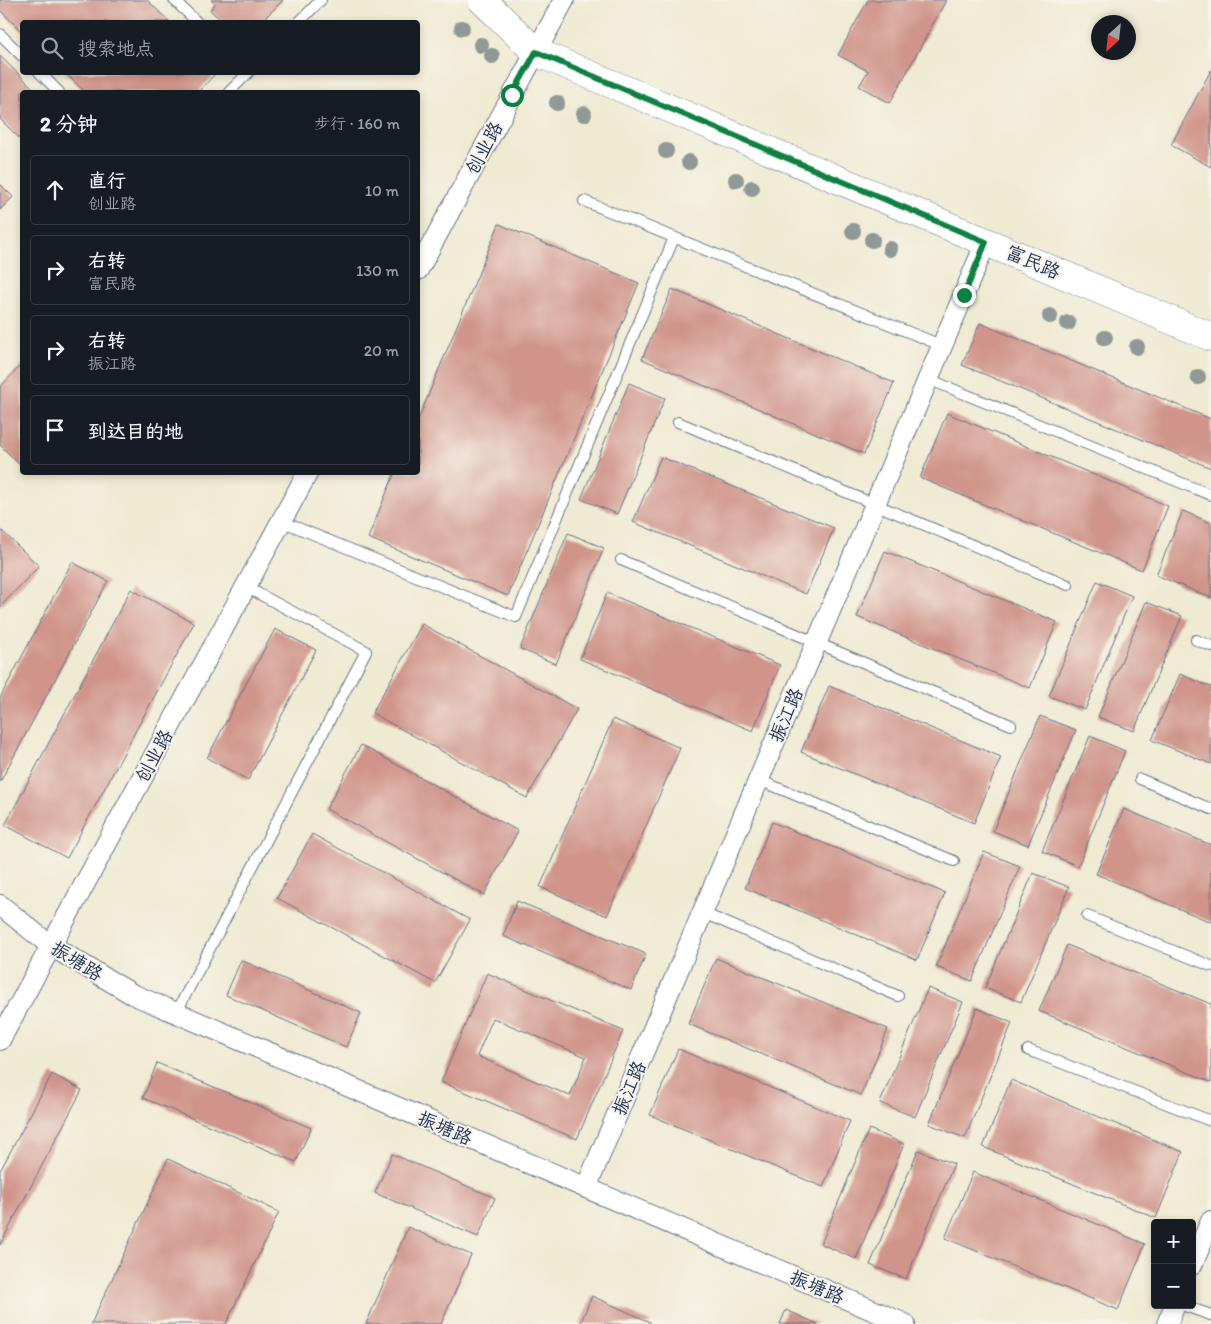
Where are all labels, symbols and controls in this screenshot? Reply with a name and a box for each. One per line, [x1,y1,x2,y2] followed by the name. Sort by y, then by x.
[1091,15,1136,60] north arrow
[20,20,420,75] search box
[38,34,66,62] icon: search
[78,37,154,60] text: 搜索地点
[501,84,524,107] route start
[40,111,98,136] text: 2 分钟
[314,114,400,133] text: 步行 · 160 m
[460,117,508,179] street label: 创业路
[88,169,126,192] text: 直行
[41,176,69,204] icon: ahead
[365,181,399,200] text: 10 m
[88,194,136,213] text: 创业路
[1002,240,1064,284] street label: 富民路
[88,249,126,272] text: 右转
[41,256,69,284] icon: right
[356,261,399,280] text: 130 m
[88,274,136,293] text: 富民路
[953,284,976,307] route end
[88,329,126,352] text: 右转
[41,336,69,364] icon: right
[364,341,399,360] text: 20 m
[88,354,136,373] text: 振江路
[41,416,69,444] icon: arrive
[88,420,183,443] text: 到达目的地
[764,684,808,746] street label: 振江路
[130,725,178,787] street label: 创业路
[47,936,107,986] street label: 振塘路
[607,1057,651,1119] street label: 振江路
[414,1106,476,1150] street label: 振塘路
[1151,1219,1196,1309] map controls
[1151,1219,1196,1264] button: +
[1151,1264,1196,1309] button: −
[786,1265,848,1309] street label: 振塘路

